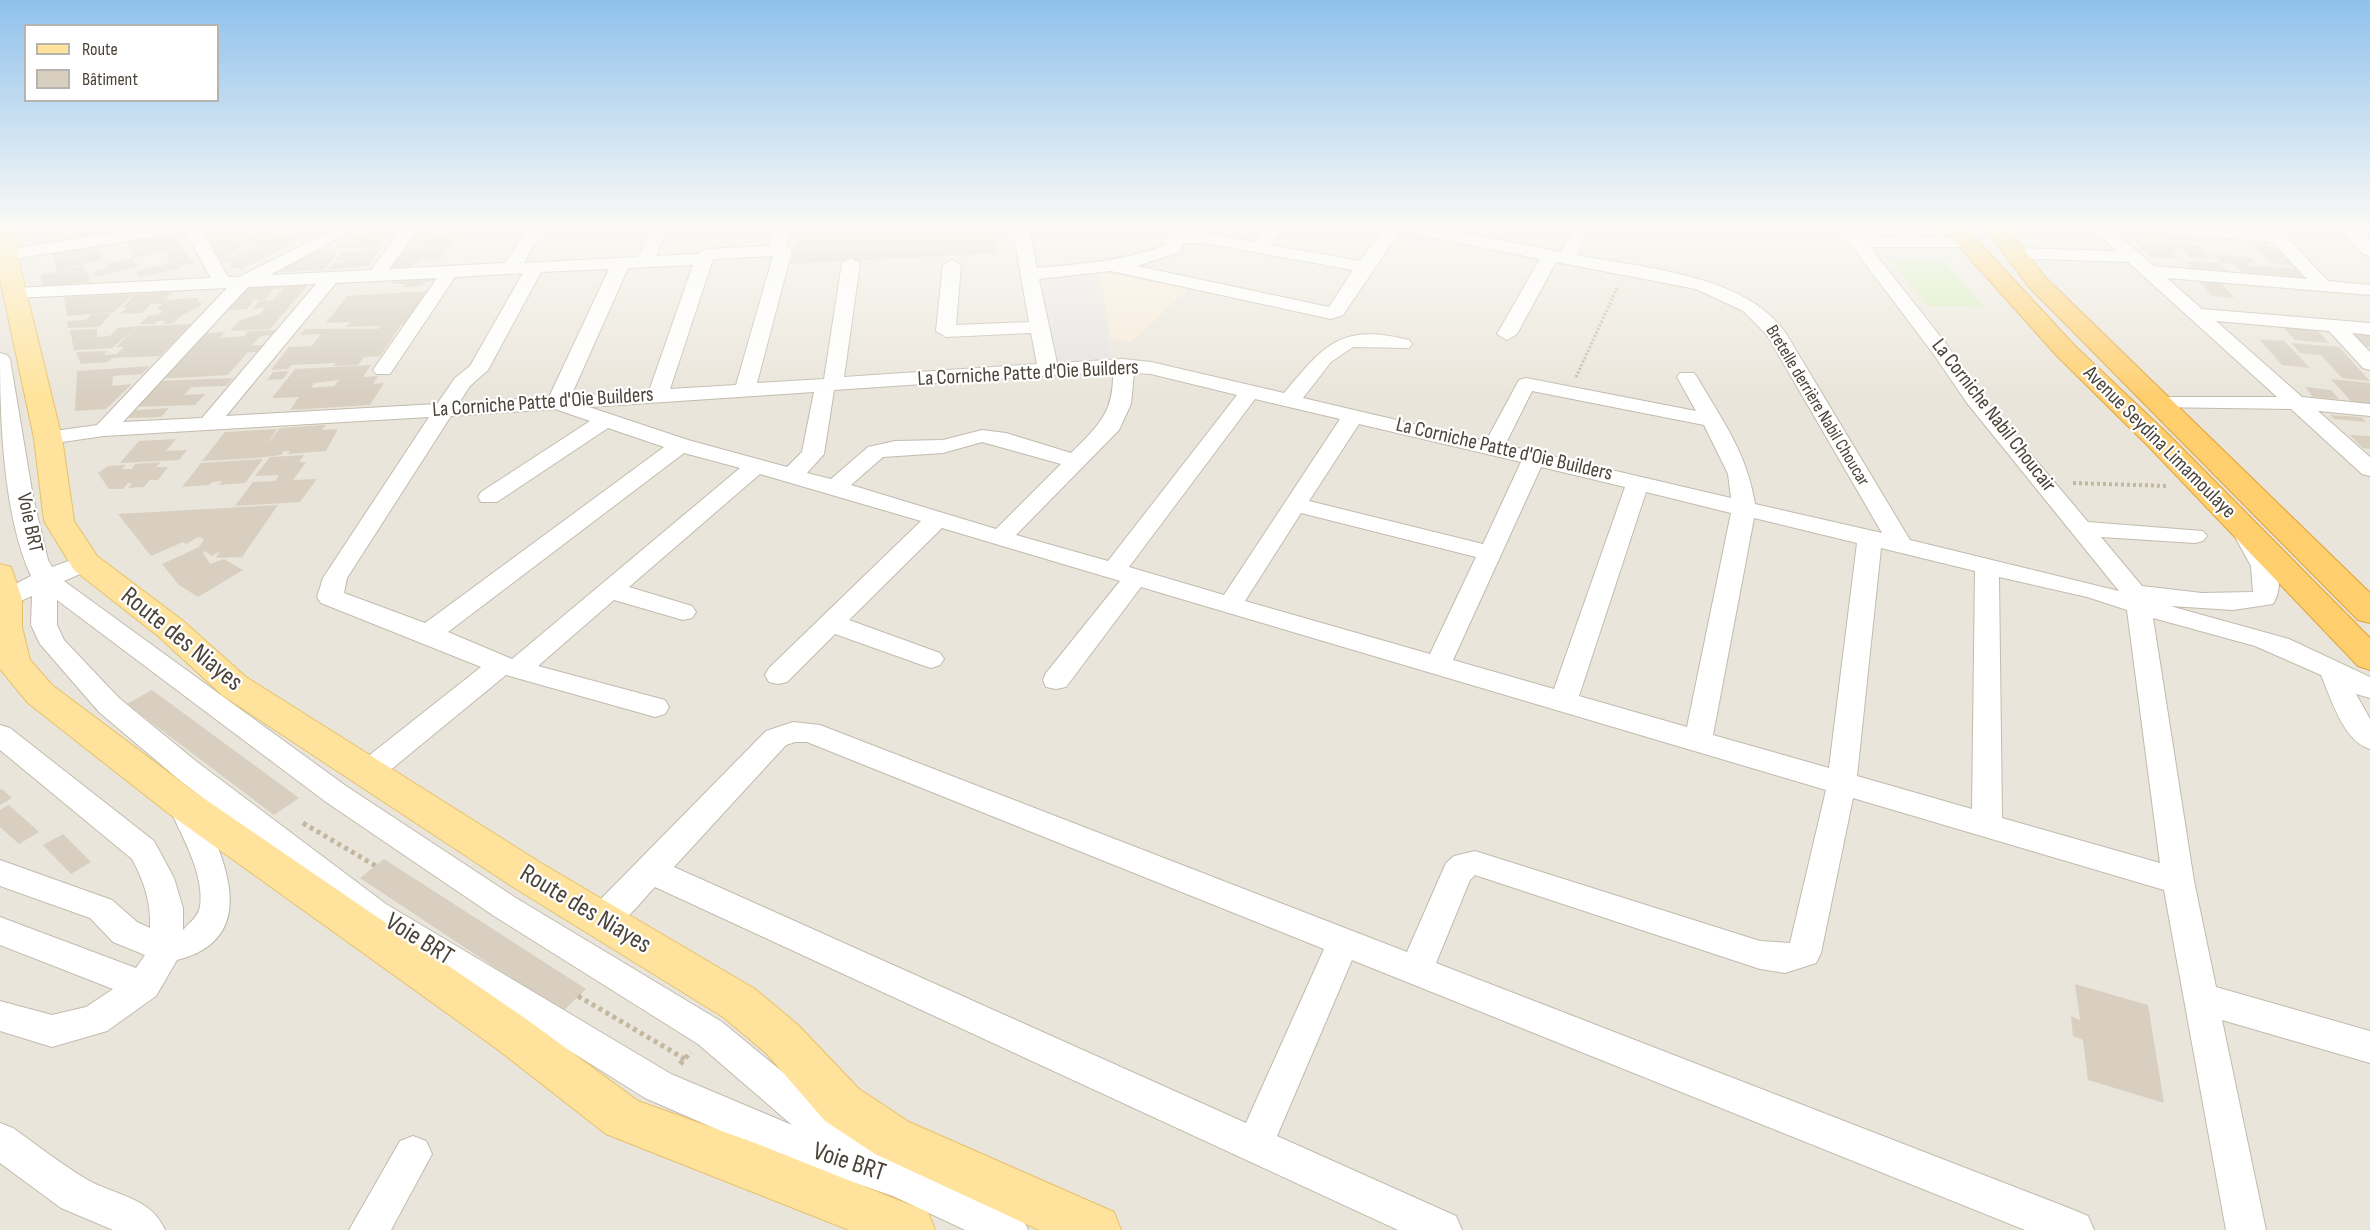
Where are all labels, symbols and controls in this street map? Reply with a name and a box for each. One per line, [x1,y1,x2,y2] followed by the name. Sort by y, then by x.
[24,24,219,102] legend
[82,39,118,60] text: Route
[82,69,138,90] text: Bâtiment
[1760,322,1874,490] street label: Bretelle derrière Nabil Choucar
[1925,334,2061,498] street label: La Corniche Nabil Choucair
[917,356,1139,392] street label: La Corniche Patte d'Oie Builders
[2077,361,2241,525] street label: Avenue Seydina Limamoulaye
[432,383,654,423] street label: La Corniche Patte d'Oie Builders
[1393,413,1615,487] street label: La Corniche Patte d'Oie Builders
[10,491,48,555] street label: Voie BRT
[114,581,248,699] street label: Route des Niayes
[514,859,656,961] street label: Route des Niayes
[379,907,459,973] street label: Voie BRT
[809,1137,889,1189] street label: Voie BRT

